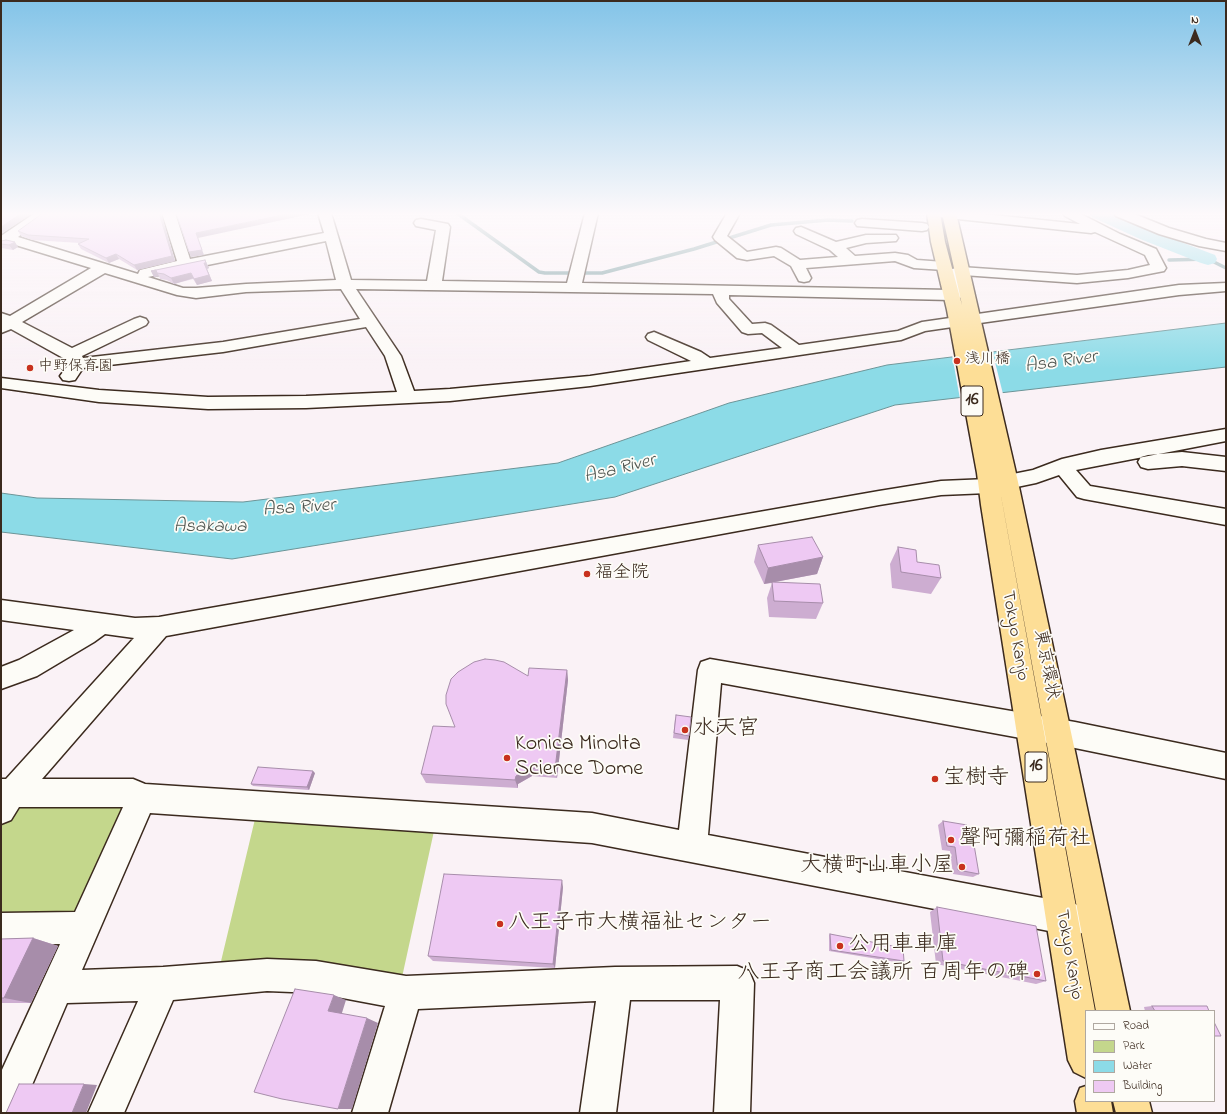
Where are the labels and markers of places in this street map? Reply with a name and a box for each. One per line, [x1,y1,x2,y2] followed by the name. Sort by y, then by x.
[965,352,1010,370] place label: 浅川橋
[952,356,962,366] marker: 浅川橋
[38,359,113,377] place label: 中野保育園
[25,363,35,373] marker: 中野保育園
[595,563,649,585] place label: 福全院
[582,569,592,579] marker: 福全院
[693,717,759,743] place label: 水天宮
[680,725,690,735] marker: 水天宮
[515,732,643,784] place label: Konica Minolta Science Dome
[502,753,512,763] marker: Konica Minolta Science Dome
[943,766,1009,792] place label: 宝樹寺
[930,774,940,784] marker: 宝樹寺
[959,827,1091,853] place label: 聲阿彌稲荷社
[946,835,956,845] marker: 聲阿彌稲荷社
[800,854,954,880] place label: 大横町山車小屋
[957,862,967,872] marker: 大横町山車小屋
[508,911,772,937] place label: 八王子市大横福祉センター
[495,919,505,929] marker: 八王子市大横福祉センター
[848,933,958,959] place label: 公用車車庫
[835,941,845,951] marker: 公用車車庫
[738,961,1029,987] place label: 八王子商工会議所 百周年の碑
[1032,969,1042,979] marker: 八王子商工会議所 百周年の碑

